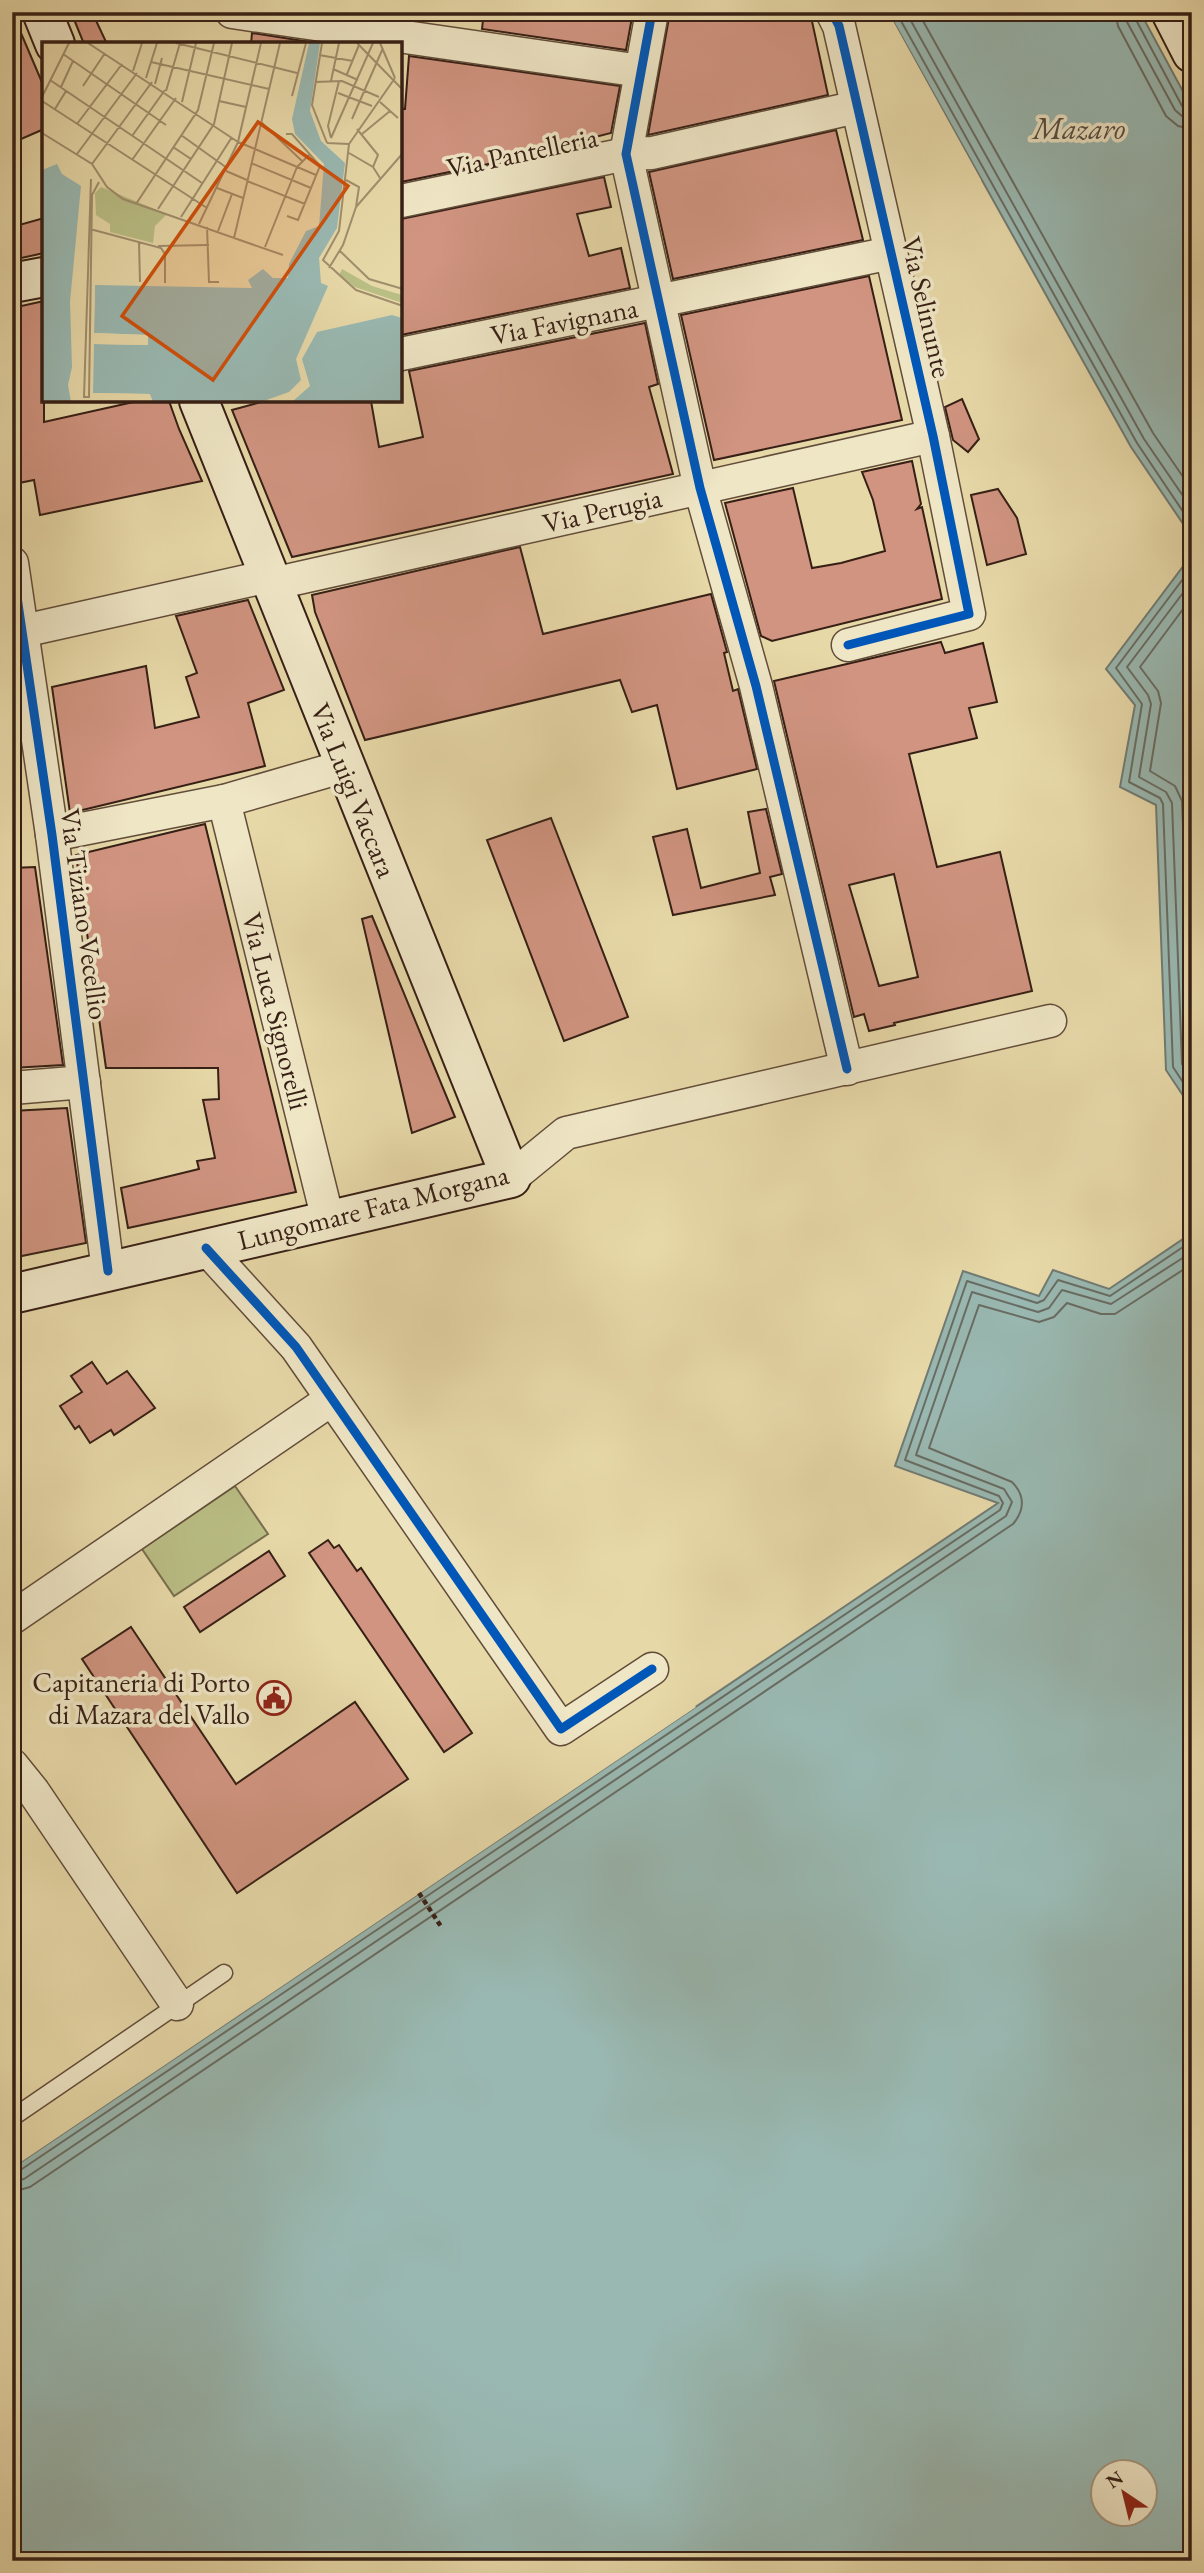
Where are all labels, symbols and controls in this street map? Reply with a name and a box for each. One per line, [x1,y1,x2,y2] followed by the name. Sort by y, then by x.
[42,42,402,402] inset map
[1031,109,1125,148] water label: Mazaro
[443,118,602,186] street label: Via Pantelleria
[893,233,961,381] street label: Via Selinunte
[487,289,641,353] street label: Via Favignana
[539,479,666,541] street label: Via Perugia
[303,697,406,883] street label: Via Luigi Vaccara
[52,806,118,1022] street label: Via Tiziano Vecellio
[234,909,318,1113] street label: Via Luca Signorelli
[234,1156,513,1258] street label: Lungomare Fata Morgana
[32,1664,250,1732] place label: Capitaneria di Porto di Mazara del Vallo
[255,1679,293,1717] public building icon: Capitaneria di Porto di Mazara del Vallo
[1088,2458,1158,2528] north arrow
[1101,2464,1129,2494] text: N

